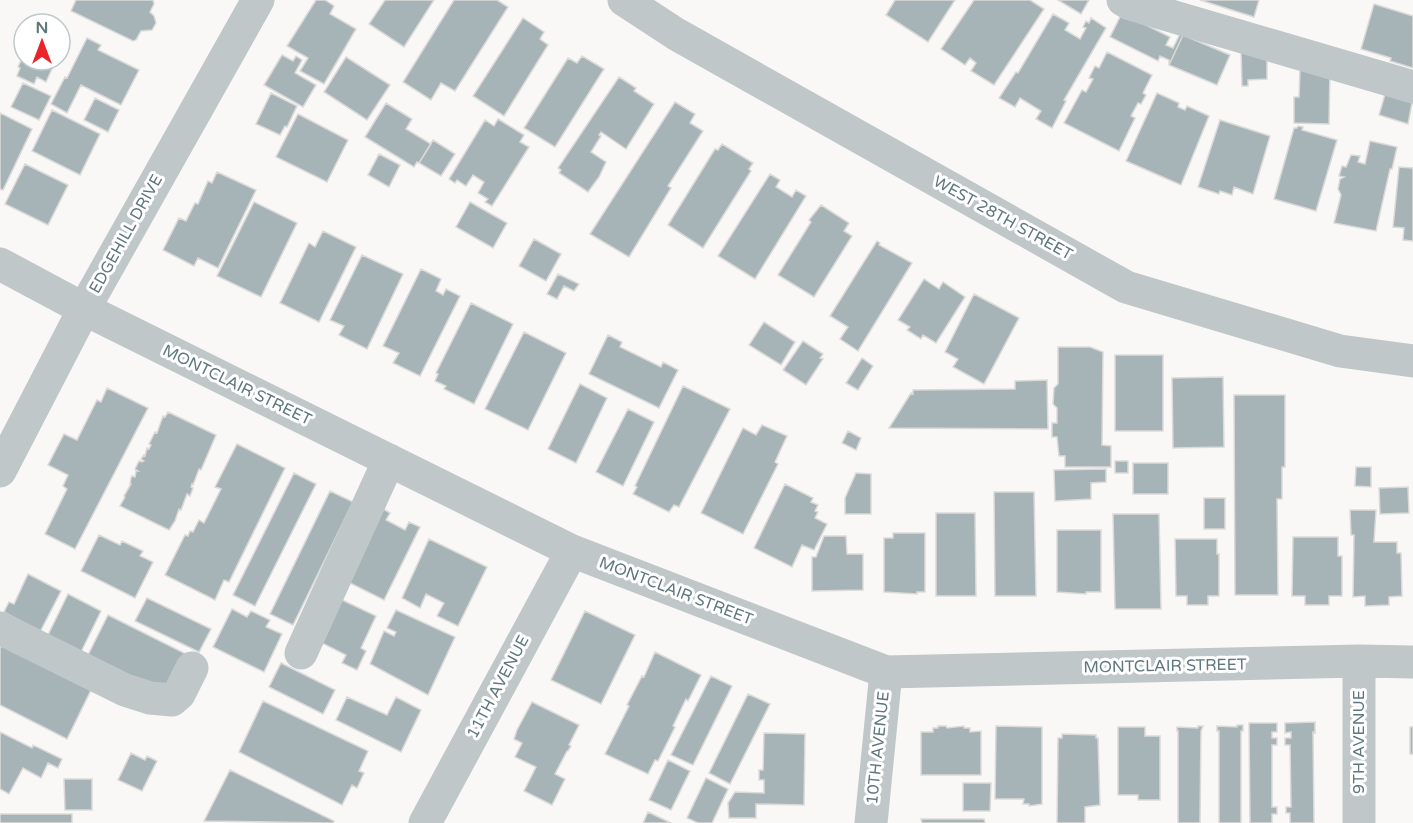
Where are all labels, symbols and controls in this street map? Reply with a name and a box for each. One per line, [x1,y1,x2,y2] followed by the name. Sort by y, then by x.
[12,12,72,72] north arrow
[36,18,48,38] text: N
[85,171,167,297] street label: EDGEHILL DRIVE
[930,171,1076,265] street label: WEST 28TH STREET
[159,340,315,430] street label: MONTCLAIR STREET
[596,552,756,630] street label: MONTCLAIR STREET
[462,632,534,742] street label: 11TH AVENUE
[1083,655,1247,677] street label: MONTCLAIR STREET
[862,690,894,806] street label: 10TH AVENUE
[1349,690,1369,794] street label: 9TH AVENUE

